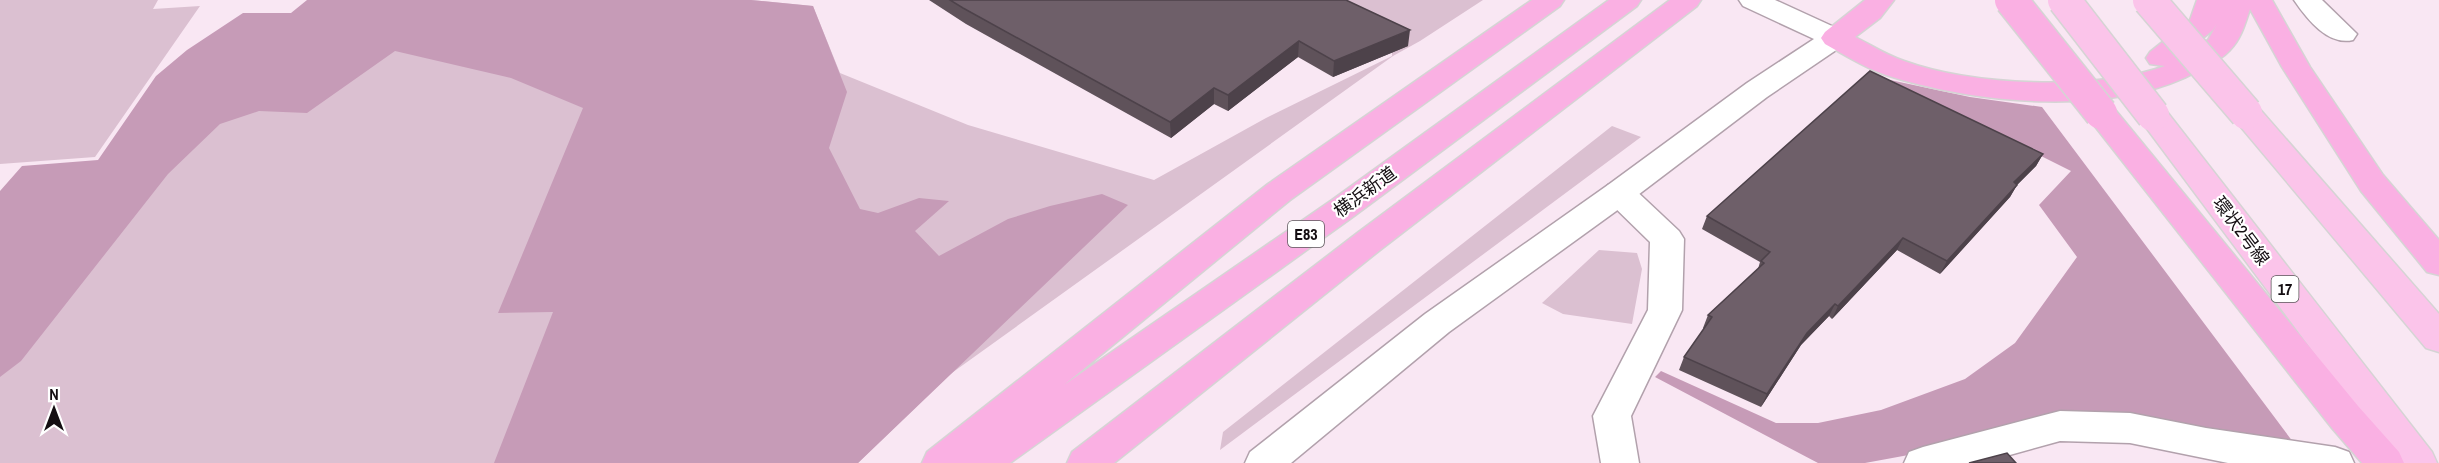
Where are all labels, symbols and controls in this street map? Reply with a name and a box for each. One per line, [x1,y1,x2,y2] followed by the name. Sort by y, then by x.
[1328,160,1401,223] street label: 横浜新道
[2207,191,2276,270] street label: 環状2号線
[1288,221,1324,247] road number: E83
[2272,276,2298,302] road number: 17
[24,379,84,439] north arrow
[49,383,59,405] text: N

